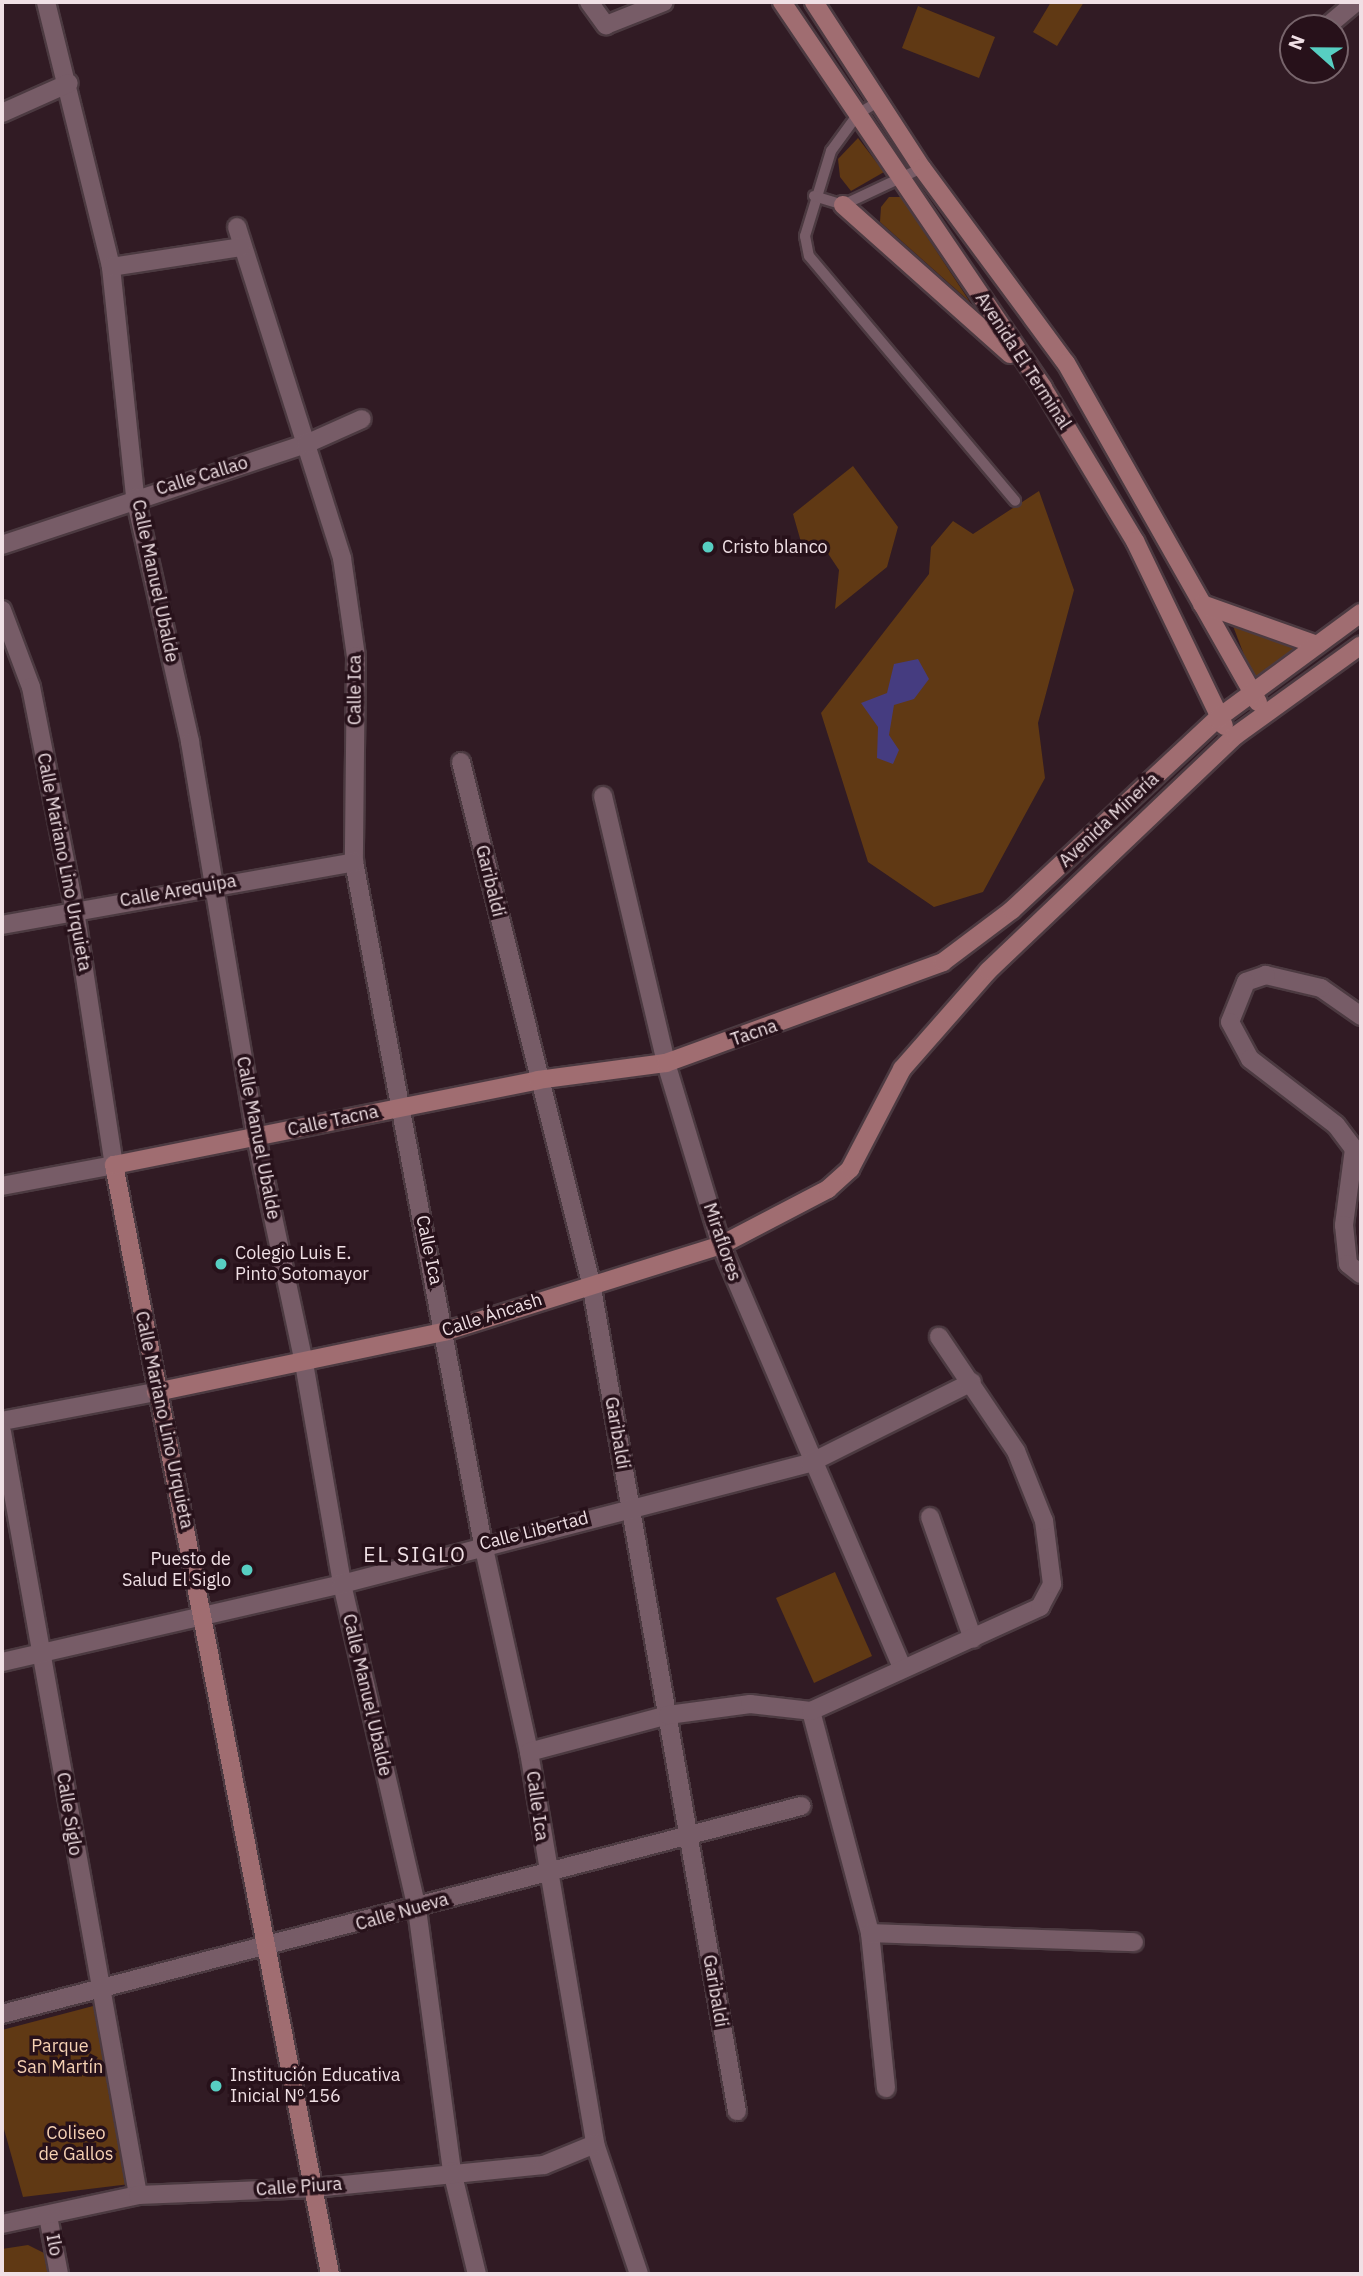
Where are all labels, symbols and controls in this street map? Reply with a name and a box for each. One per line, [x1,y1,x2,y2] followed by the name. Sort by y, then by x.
[1279,14,1349,84] north arrow
[1283,31,1310,53] text: N
[971,288,1075,434] street label: Avenida El Terminal
[154,452,250,500] street label: Calle Callao
[127,498,183,664] street label: Calle Manuel Ubalde
[722,536,828,558] place label: Cristo blanco
[700,539,716,555] marker: Cristo blanco
[344,655,366,725] street label: Calle Ica
[32,751,96,973] street label: Calle Mariano Lino Urquieta
[1055,768,1163,872] street label: Avenida Minería
[471,843,509,919] street label: Garibaldi
[118,870,238,912] street label: Calle Arequipa
[728,1015,780,1051] street label: Tacna
[232,1055,284,1221] street label: Calle Manuel Ubalde
[286,1101,380,1141] street label: Calle Tacna
[699,1200,745,1284] street label: Miraflores
[411,1213,447,1287] street label: Calle Ica
[235,1243,369,1286] place label: Colegio Luis E. Pinto Sotomayor
[213,1256,229,1272] marker: Colegio Luis E. Pinto Sotomayor
[439,1289,545,1341] street label: Calle Áncash
[130,1309,198,1531] street label: Calle Mariano Lino Urquieta
[600,1395,634,1471] street label: Garibaldi
[477,1507,591,1555] street label: Calle Libertad
[364,1541,466,1567] district label: EL SIGLO
[122,1549,231,1592] place label: Puesto de Salud El Siglo
[237,1560,257,1580] marker: Puesto de Salud El Siglo
[338,1612,396,1778] street label: Calle Manuel Ubalde
[521,1770,553,1842] street label: Calle Ica
[52,1771,86,1857] street label: Calle Siglo
[353,1888,451,1936] street label: Calle Nueva
[698,1953,732,2029] street label: Garibaldi
[17,2036,103,2078] park label: Parque San Martín
[230,2065,400,2108] place label: Institución Educativa Inicial Nº 156
[208,2078,224,2094] marker: Institución Educativa Inicial Nº 156
[38,2123,114,2166] park label: Coliseo de Gallos
[255,2173,343,2201] street label: Calle Piura
[41,2232,67,2258] street label: Ilo

